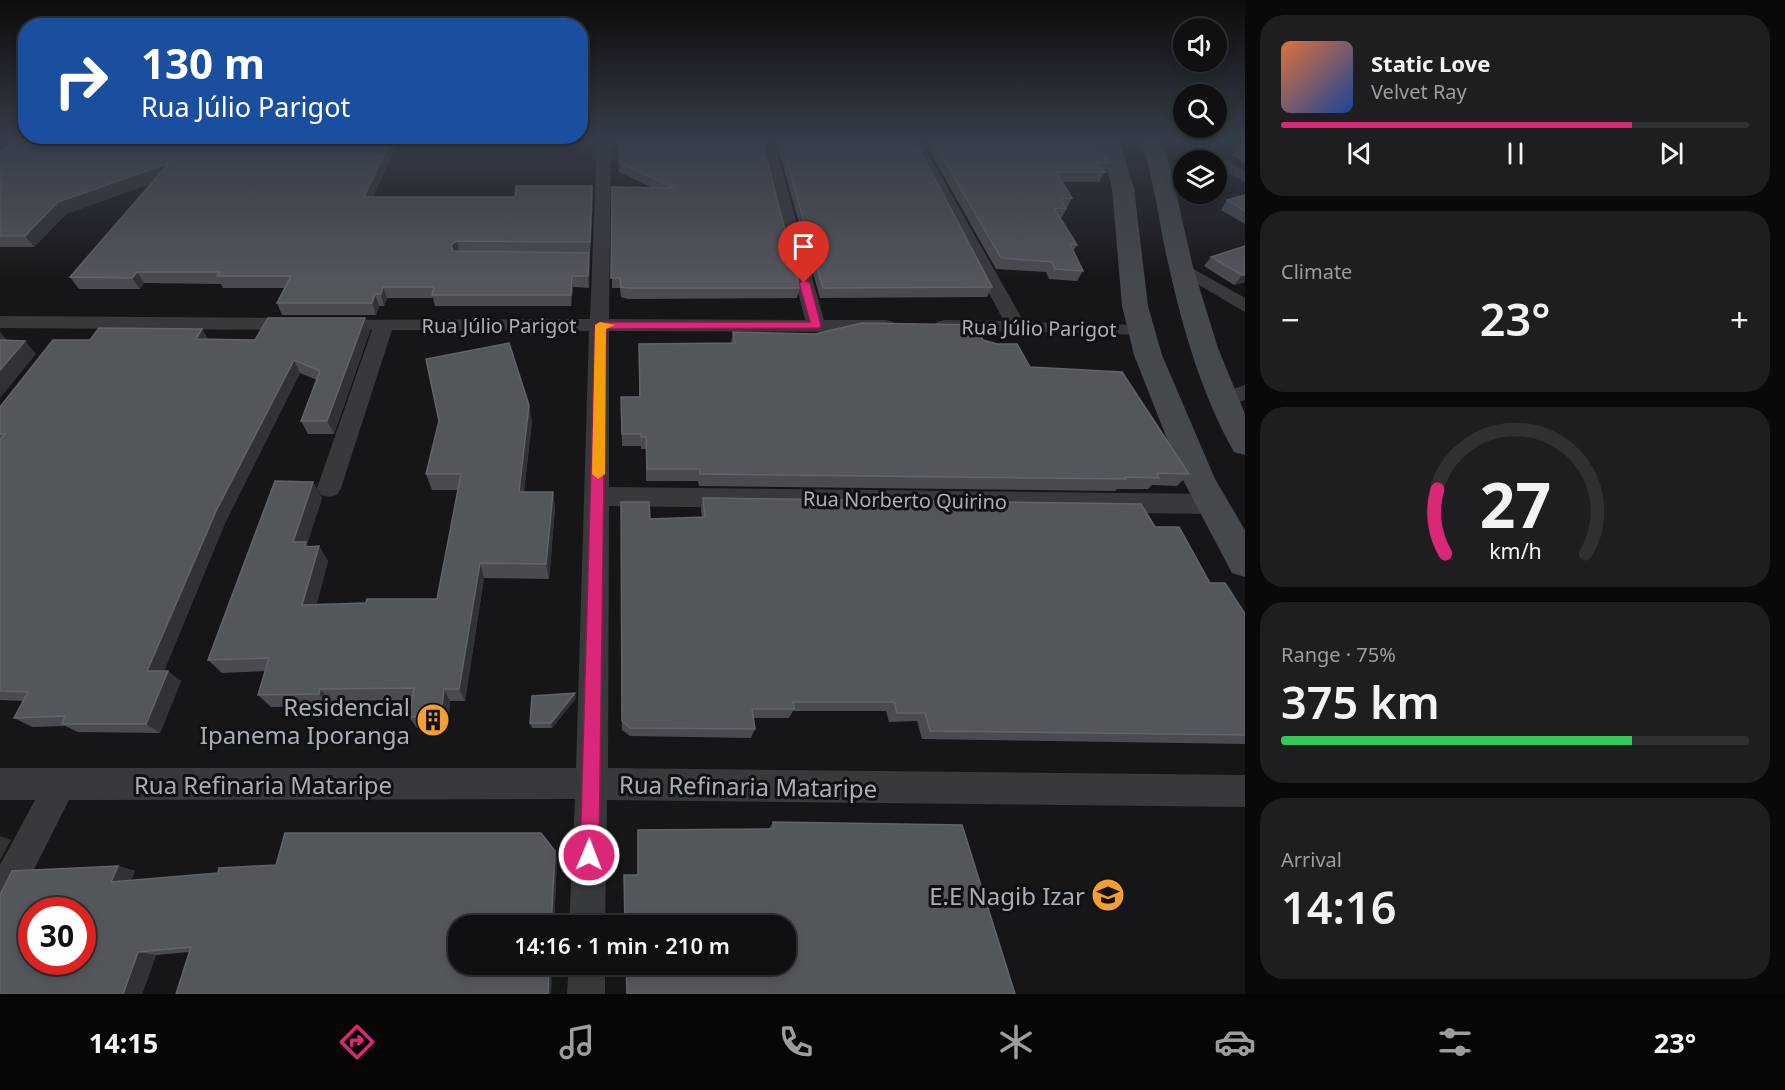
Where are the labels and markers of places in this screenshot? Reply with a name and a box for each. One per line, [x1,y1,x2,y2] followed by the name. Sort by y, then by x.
[778,221,829,283] pin
[200,690,410,751] place label: Residencial Ipanema Iporanga
[415,702,451,738] building icon: Residencial Ipanema Iporanga
[1090,877,1126,913] school or university icon: E.E Nagib Izar
[929,879,1085,912] place label: E.E Nagib Izar

